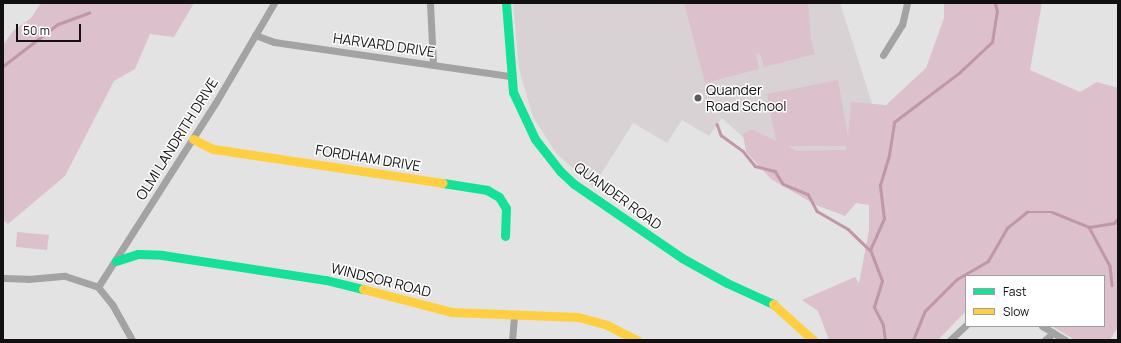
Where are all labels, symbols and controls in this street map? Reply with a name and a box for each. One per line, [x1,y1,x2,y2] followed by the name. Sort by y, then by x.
[18,16,83,42] scale bar
[23,22,50,39] text: 50 m
[332,30,436,60] street label: HARVARD DRIVE
[133,75,221,203] street label: OLMI LANDRITH DRIVE
[706,82,787,114] place label: Quander Road School
[693,93,703,103] marker: Quander Road School
[314,141,422,175] street label: FORDHAM DRIVE
[571,159,665,233] street label: QUANDER ROAD
[329,259,433,301] street label: WINDSOR ROAD
[965,275,1105,327] legend
[1003,283,1027,300] text: Fast
[1003,303,1029,320] text: Slow

